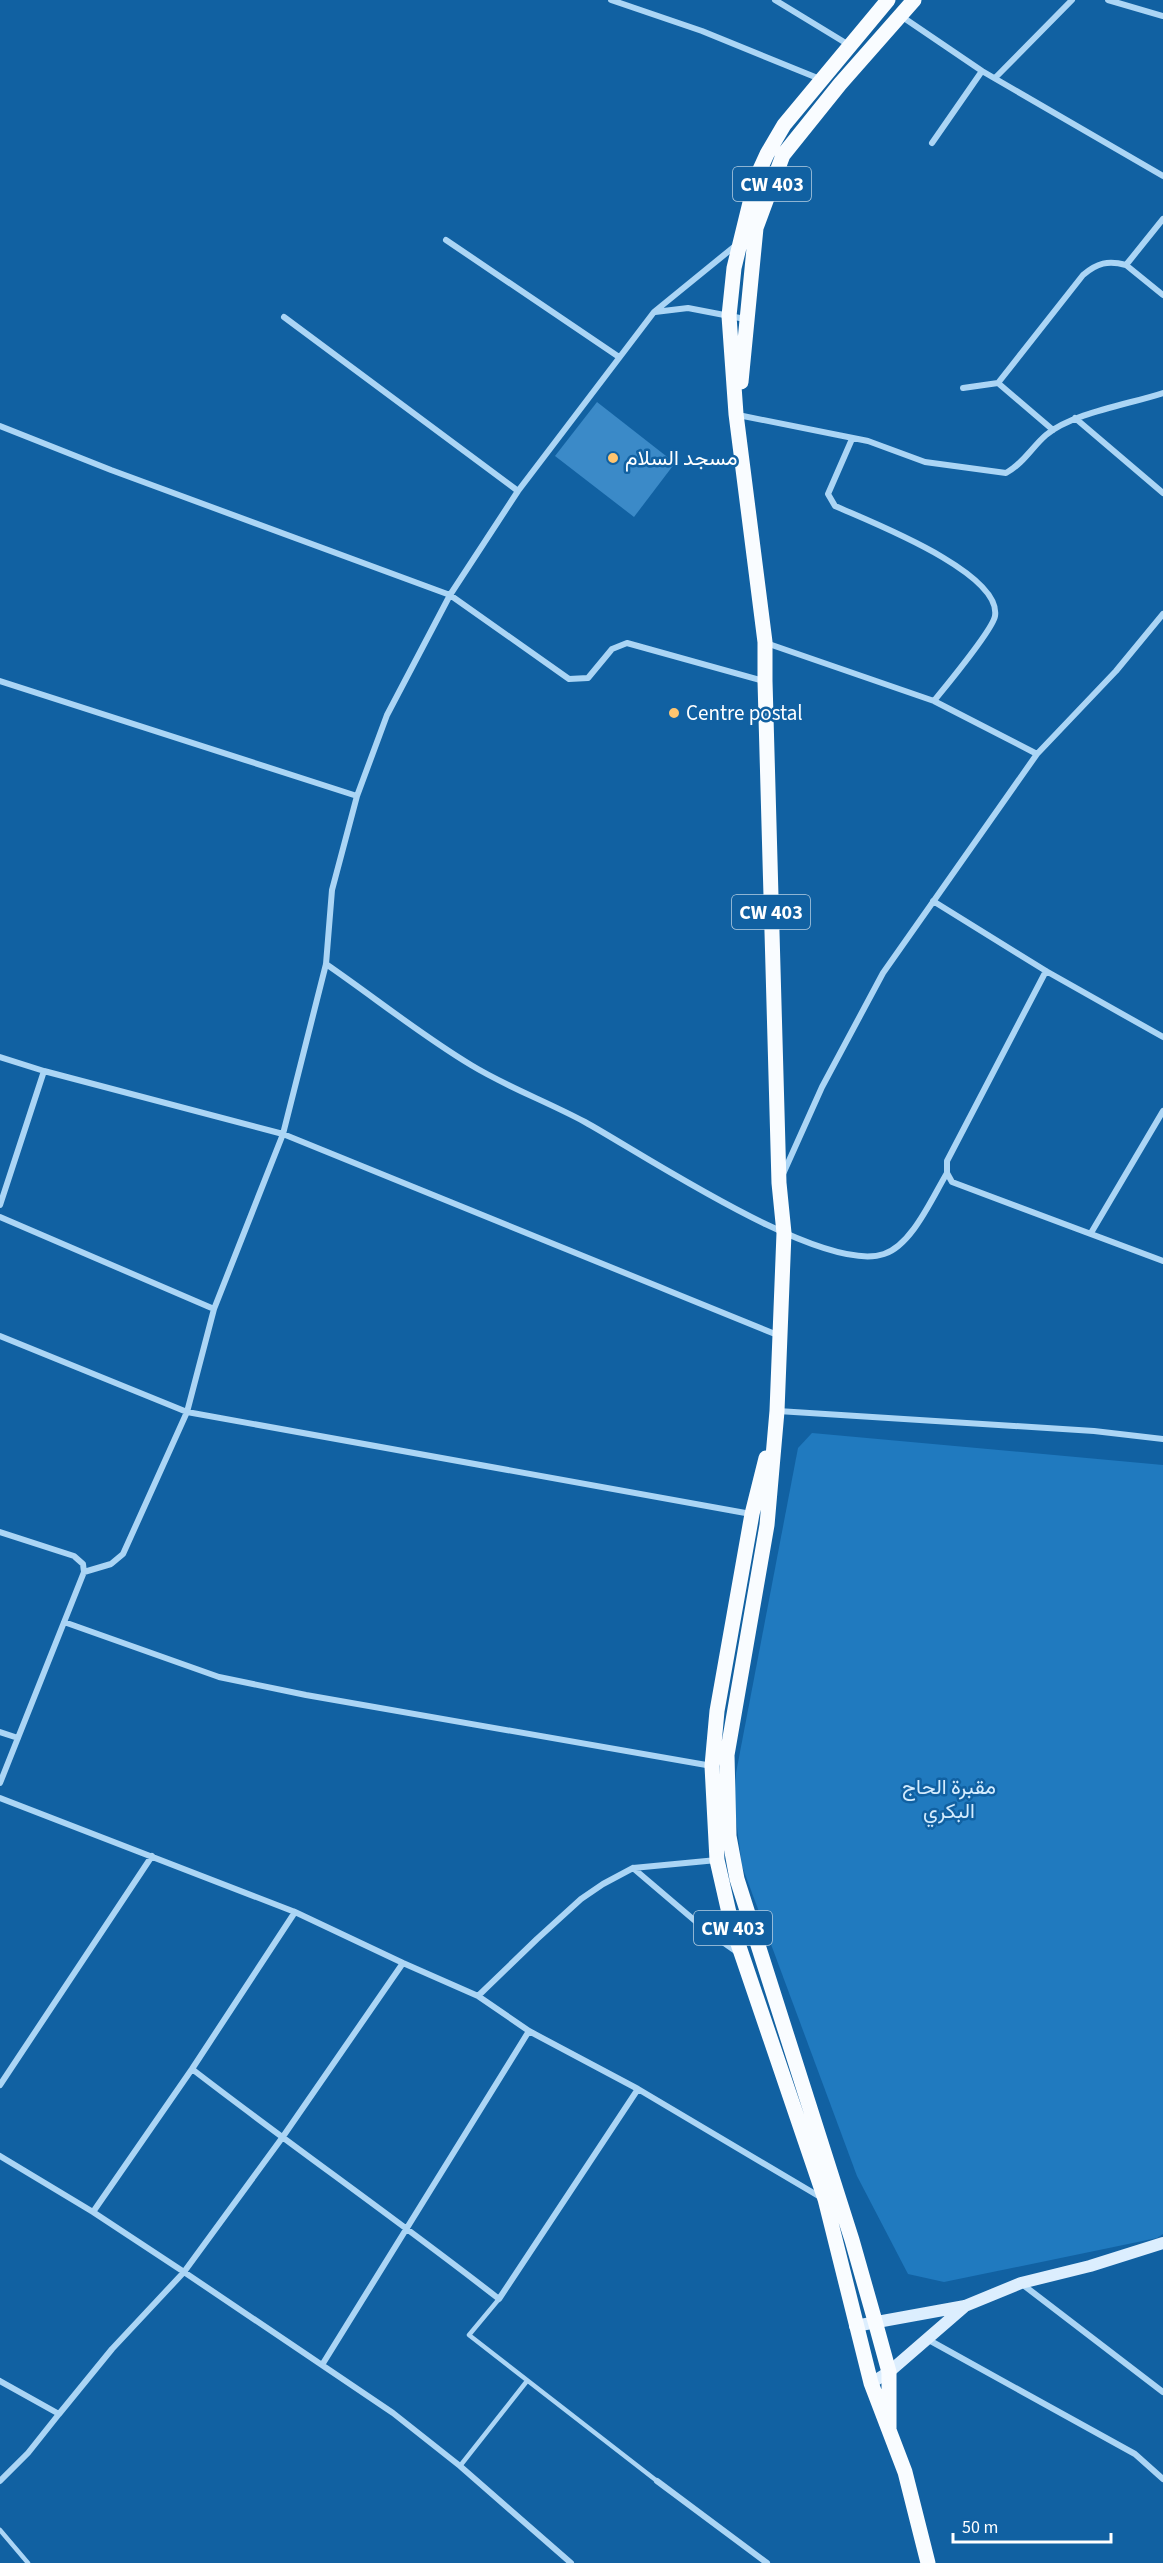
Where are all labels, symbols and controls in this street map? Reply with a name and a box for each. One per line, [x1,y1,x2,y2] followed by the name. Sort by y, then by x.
[733,167,811,201] road number: CW 403
[625,443,737,473] place label: مسجد السلام
[606,451,620,465] marker: مسجد السلام
[686,698,803,728] place label: Centre postal
[667,706,681,720] marker: Centre postal
[732,895,810,929] road number: CW 403
[902,1772,996,1828] park label: مقبرة الحاج البكري
[694,1911,772,1945] road number: CW 403
[953,2506,1110,2544] scale bar
[962,2515,998,2540] text: 50 m

